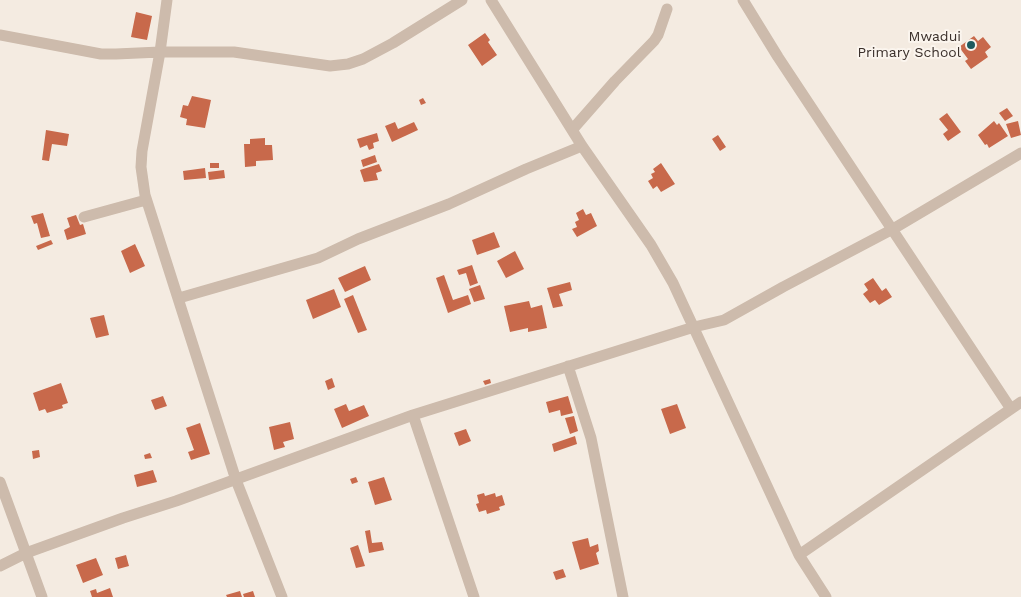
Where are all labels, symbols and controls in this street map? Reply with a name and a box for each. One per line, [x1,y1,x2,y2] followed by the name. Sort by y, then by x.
[857,29,961,62] place label: Mwadui Primary School
[965,39,977,51] marker: Mwadui Primary School

